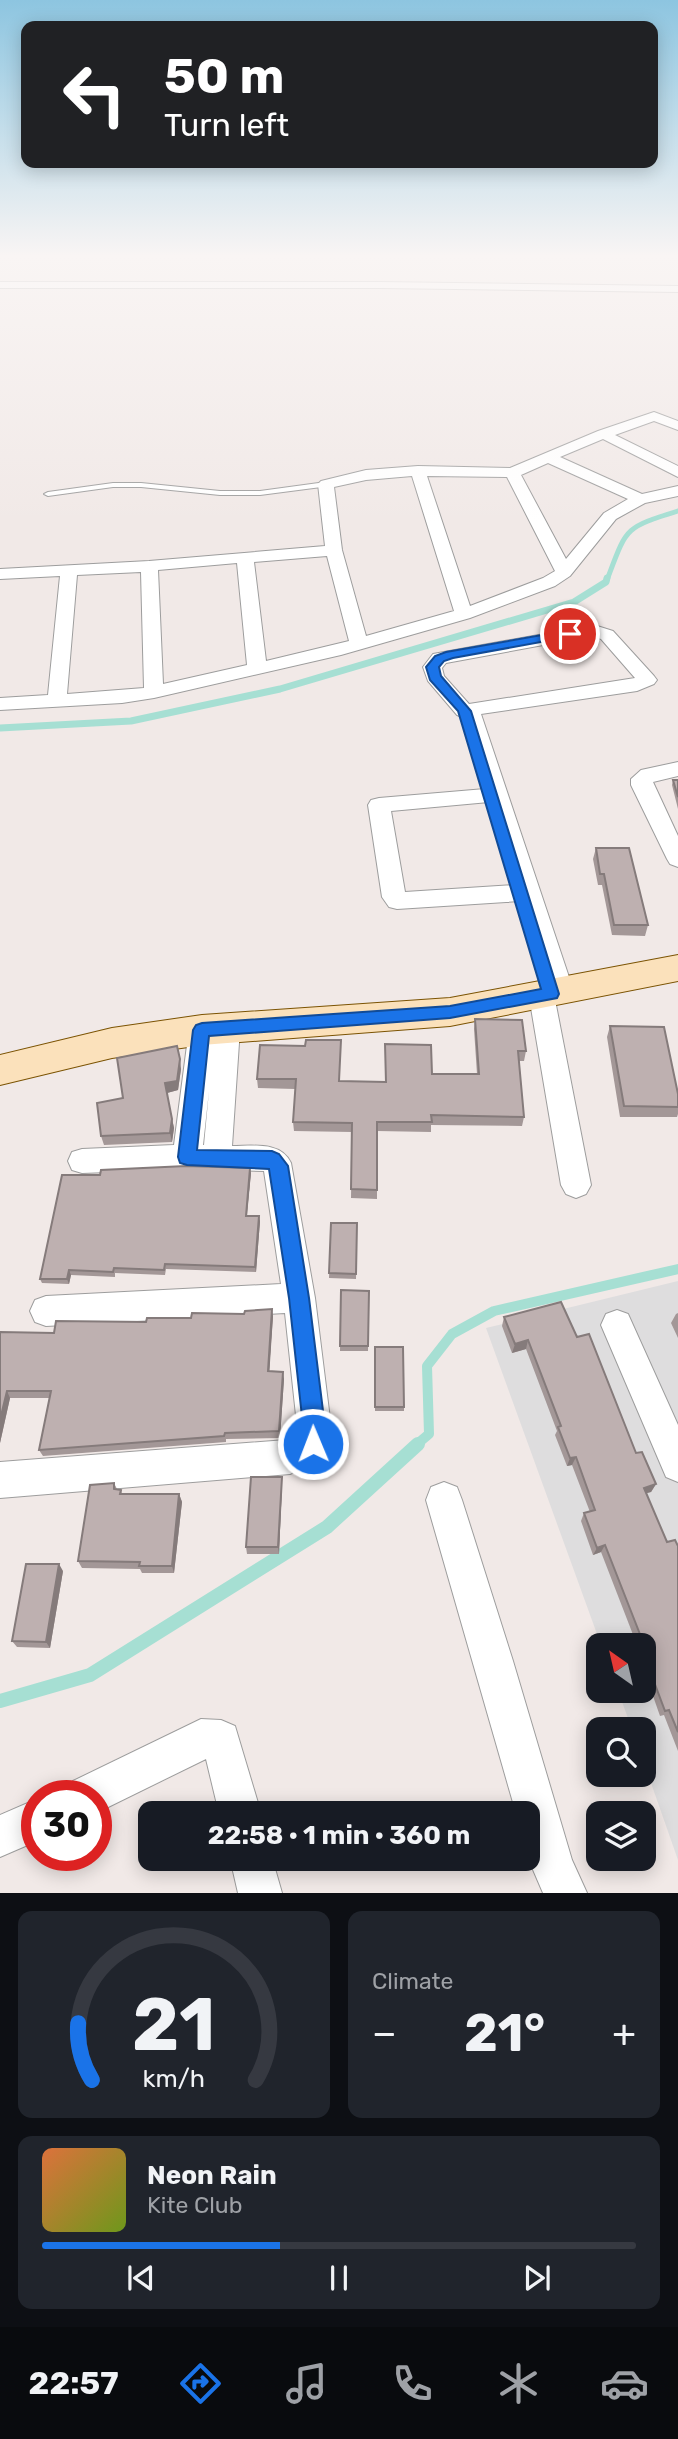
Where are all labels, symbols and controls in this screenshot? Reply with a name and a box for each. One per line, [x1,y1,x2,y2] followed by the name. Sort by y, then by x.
[164,47,284,105] text: 50 m
[49,49,140,140] icon: left
[164,106,289,144] text: Turn left
[540,604,600,664] pin
[551,615,589,653] icon: arrive
[276,1407,350,1481] position arrow
[586,1633,656,1703] north arrow
[586,1633,656,1871] map controls
[586,1717,656,1787] button: search
[21,1780,112,1871] speed limit sign: 30
[586,1801,656,1871] button: layers
[208,1820,470,1851] text: 22:58 · 1 min · 360 m
[372,1967,453,1995] text: Climate
[132,1983,216,2069] text: 21
[464,2002,545,2064] text: 21°
[372,2010,397,2056] text: −
[612,2010,636,2056] text: +
[143,2064,205,2093] text: km/h
[147,2160,277,2191] text: Neon Rain
[147,2191,242,2219] text: Kite Club
[122,2259,160,2297] icon: previous
[320,2259,358,2297] icon: pause
[518,2259,556,2297] icon: next
[176,2359,225,2408] icon: directions
[282,2359,331,2408] icon: music
[388,2359,437,2408] icon: phone
[494,2359,543,2408] icon: climate
[600,2359,649,2408] icon: car
[29,2364,119,2402] text: 22:57

